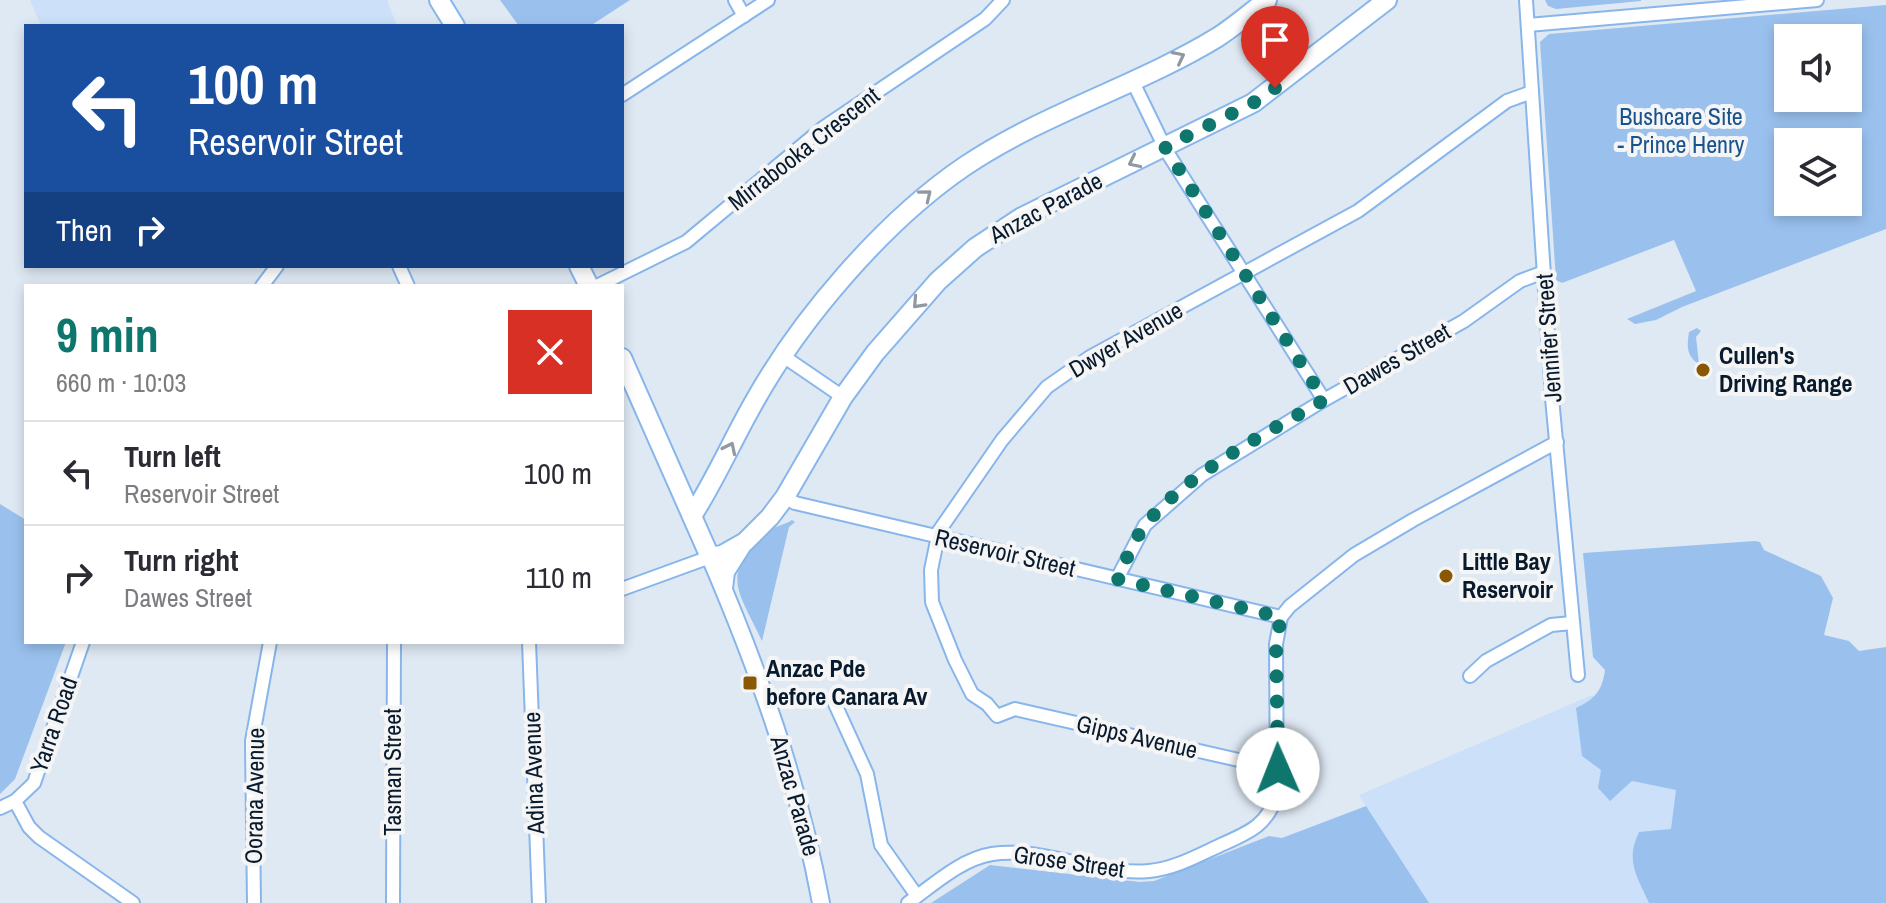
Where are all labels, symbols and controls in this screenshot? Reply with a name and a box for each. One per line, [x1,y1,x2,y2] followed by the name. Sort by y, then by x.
[1241,6,1309,88] pin
[1253,18,1297,62] icon: arrive
[1774,24,1862,216] map controls
[1774,24,1862,112] button: sound
[188,46,318,121] text: 100 m
[1170,51,1185,67] one-way arrow
[56,56,160,160] icon: left
[721,79,886,217] street label: Mirrabooka Crescent
[1618,100,1745,160] park label: Bushcare Site - Prince Henry
[188,118,403,166] text: Reservoir Street
[1774,128,1862,216] button: layers
[1127,152,1142,168] one-way arrow
[983,164,1108,251] street label: Anzac Parade
[917,190,932,205] one-way arrow
[128,208,172,252] icon: right
[56,210,112,250] text: Then
[1528,272,1568,404] street label: Jennifer Street
[913,293,927,308] one-way arrow
[1063,294,1188,385] street label: Dwyer Avenue
[56,302,159,367] text: 9 min
[508,310,592,394] button: close
[1337,314,1456,402] street label: Dawes Street
[1719,339,1852,399] place label: Cullen's Driving Range
[1694,361,1712,379] marker: Cullen's Driving Range
[56,365,186,400] text: 660 m · 10:03
[124,436,221,476] text: Turn left
[721,442,736,457] one-way arrow
[56,451,100,495] icon: left
[524,453,592,493] text: 100 m
[124,476,279,511] text: Reservoir Street
[932,520,1079,584] street label: Reservoir Street
[124,540,238,580] text: Turn right
[1462,545,1553,605] place label: Little Bay Reservoir
[56,555,100,599] icon: right
[525,557,592,597] text: 110 m
[1437,567,1455,585] marker: Little Bay Reservoir
[124,580,252,615] text: Dawes Street
[766,652,928,712] place label: Anzac Pde before Canara Av
[22,673,84,777] street label: Yarra Road
[741,674,759,692] marker: Anzac Pde before Canara Av
[1074,707,1201,765] street label: Gipps Avenue
[376,708,408,836] street label: Tasman Street
[515,711,551,836] street label: Adina Avenue
[237,727,271,864] street label: Oorana Avenue
[1236,727,1320,811] position arrow
[763,731,828,860] street label: Anzac Parade
[1012,837,1127,885] street label: Grose Street

